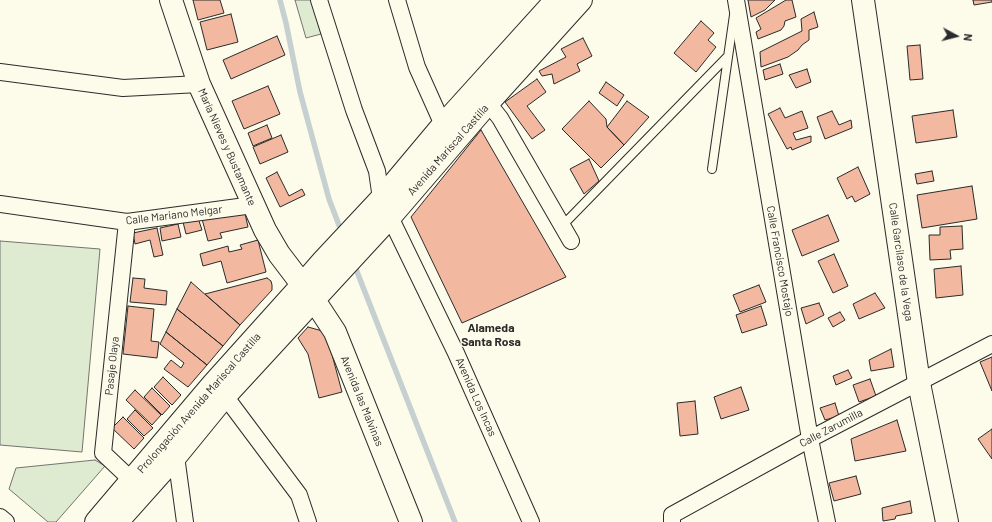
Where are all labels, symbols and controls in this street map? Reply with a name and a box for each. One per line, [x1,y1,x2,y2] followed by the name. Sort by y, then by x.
[936,16,976,56] north arrow
[962,33,975,42] text: N
[195,86,259,208] street label: María Nieves y Bustamante
[405,102,491,198] street label: Avenida Mariscal Castilla
[886,202,916,322] street label: Calle Garcilaso de la Vega
[125,203,223,227] street label: Calle Mariano Melgar
[764,205,796,317] street label: Calle Francisco Mostajo
[461,321,521,349] district label: Alameda Santa Rosa
[134,330,264,476] street label: Prolongación Avenida Mariscal Castilla
[102,336,122,396] street label: Pasaje Olaya
[338,354,386,448] street label: Avenida las Malvinas
[453,356,499,438] street label: Avenida Los Incas
[797,406,865,450] street label: Calle Zarumilla

